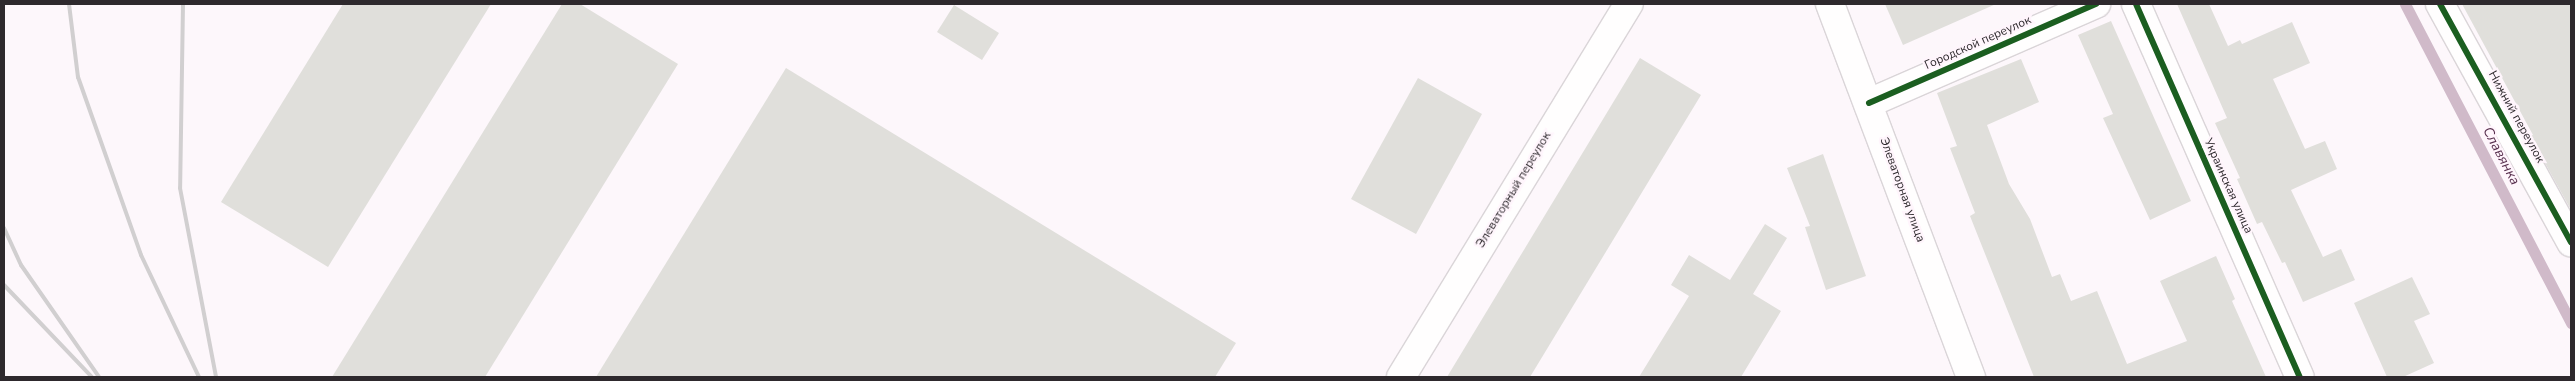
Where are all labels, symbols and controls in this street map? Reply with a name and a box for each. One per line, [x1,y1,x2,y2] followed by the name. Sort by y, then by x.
[1923,13,2033,73] street label: Городской переулок
[2485,69,2547,165] street label: Нижний переулок
[2479,124,2523,188] water label: Славянка
[1474,130,1554,250] street label: Элеваторный переулок
[1876,136,1928,244] street label: Элеваторная улица
[2201,136,2255,236] street label: Украинская улица

